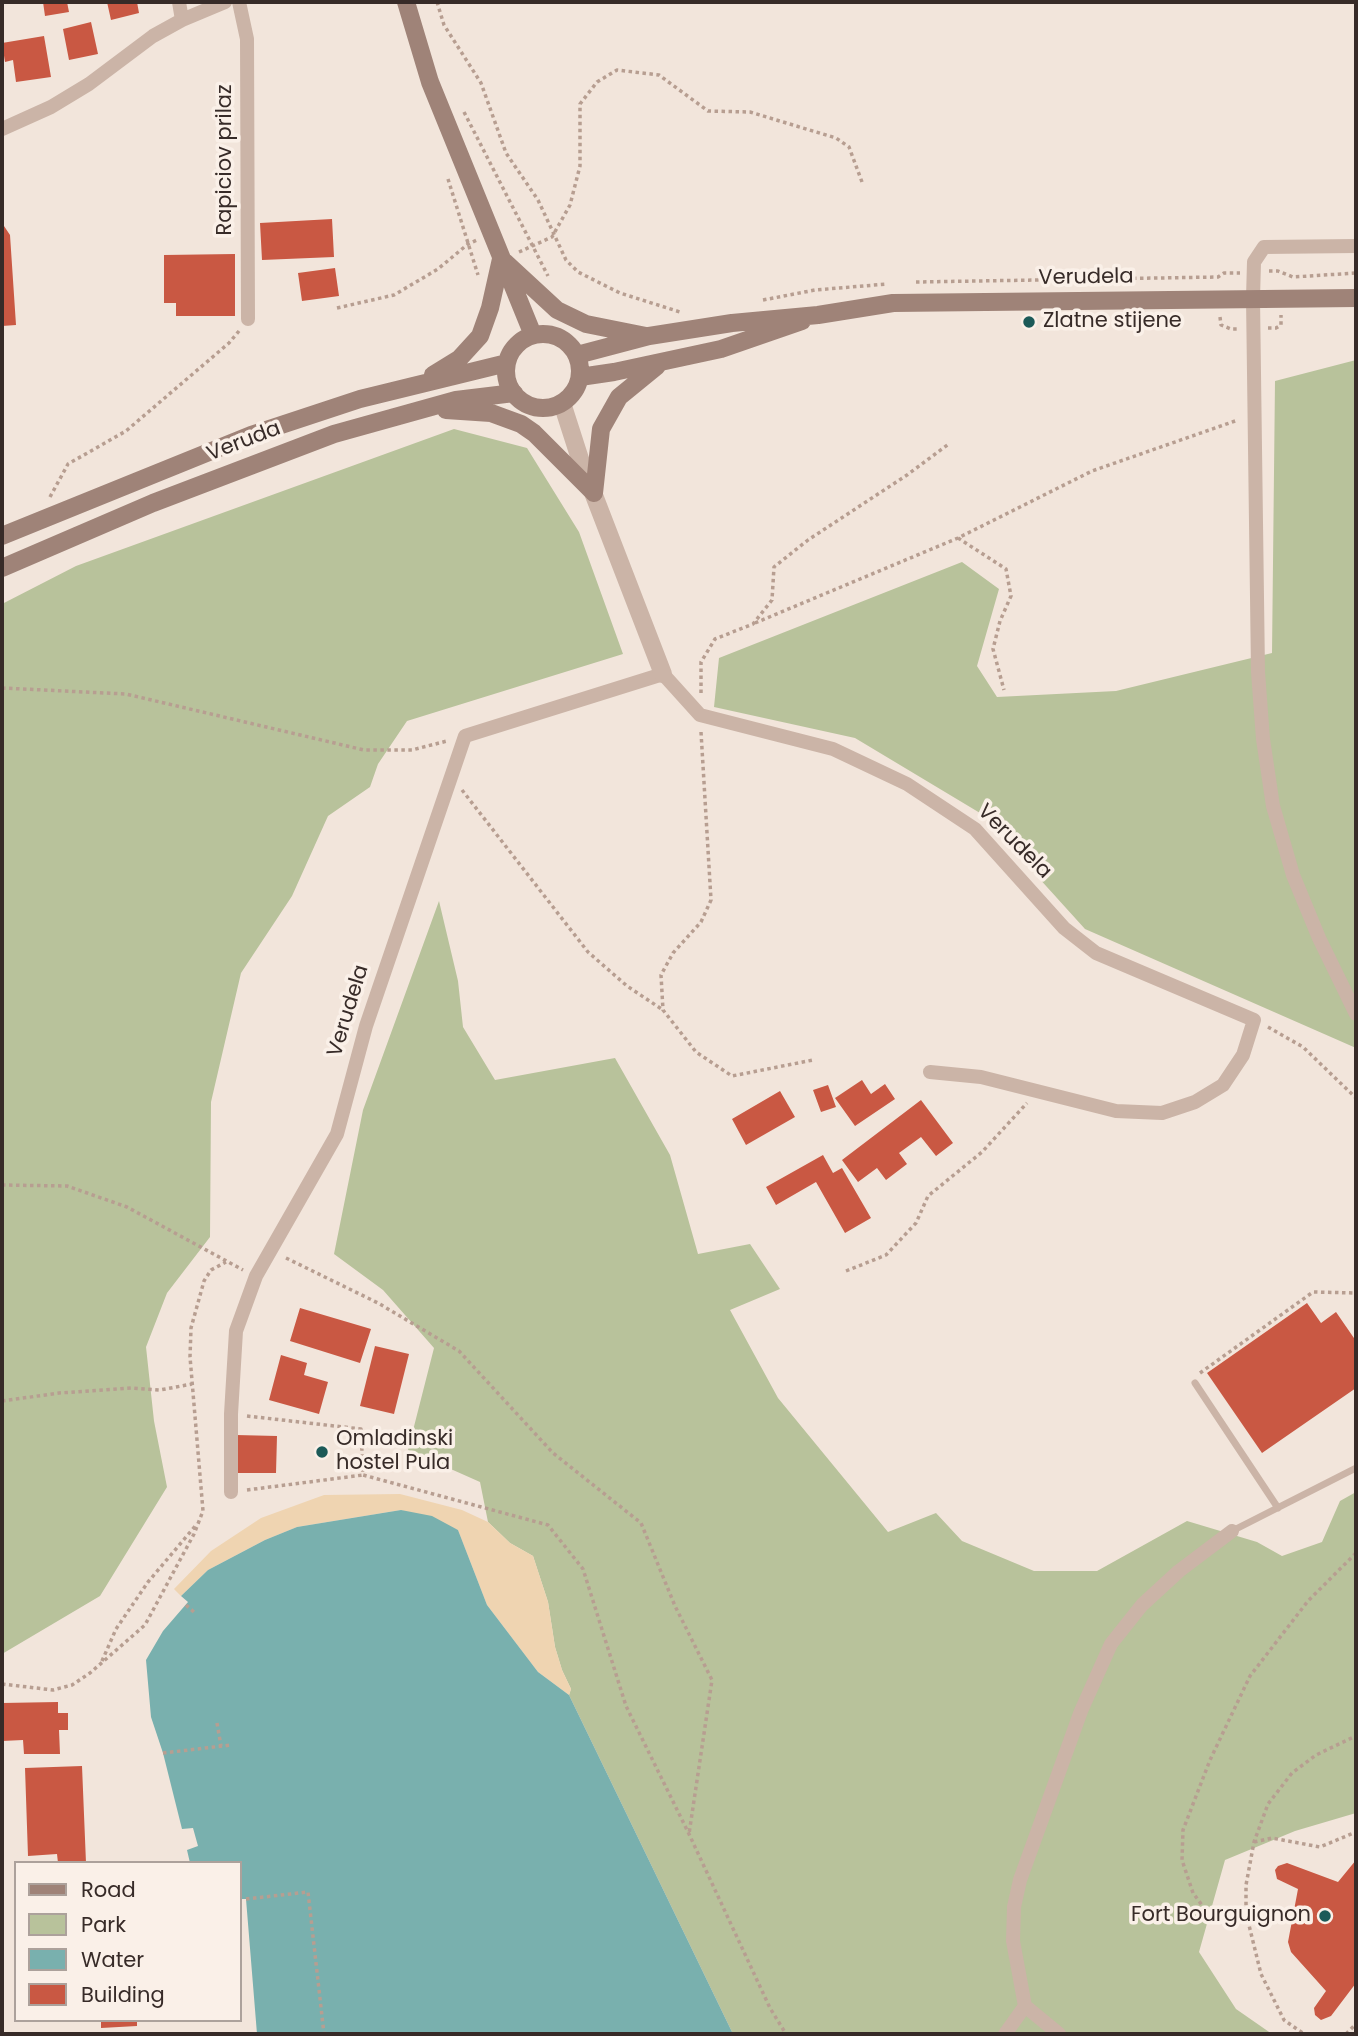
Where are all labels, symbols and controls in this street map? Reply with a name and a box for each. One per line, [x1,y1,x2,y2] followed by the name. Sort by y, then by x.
[213,84,239,236] street label: Rapiciov prilaz
[1038,265,1134,291] street label: Verudela
[1043,309,1182,335] place label: Zlatne stijene
[1021,314,1037,330] marker: Zlatne stijene
[204,416,284,468] street label: Veruda
[971,799,1057,885] street label: Verudela
[323,962,375,1060] street label: Verudela
[336,1427,453,1477] place label: Omladinski hostel Pula
[314,1444,330,1460] marker: Omladinski hostel Pula
[14,1861,242,2022] legend
[81,1875,136,1904] text: Road
[1131,1903,1311,1929] place label: Fort Bourguignon
[1317,1908,1333,1924] marker: Fort Bourguignon
[81,1910,126,1939] text: Park
[81,1945,144,1974] text: Water
[81,1980,165,2009] text: Building

